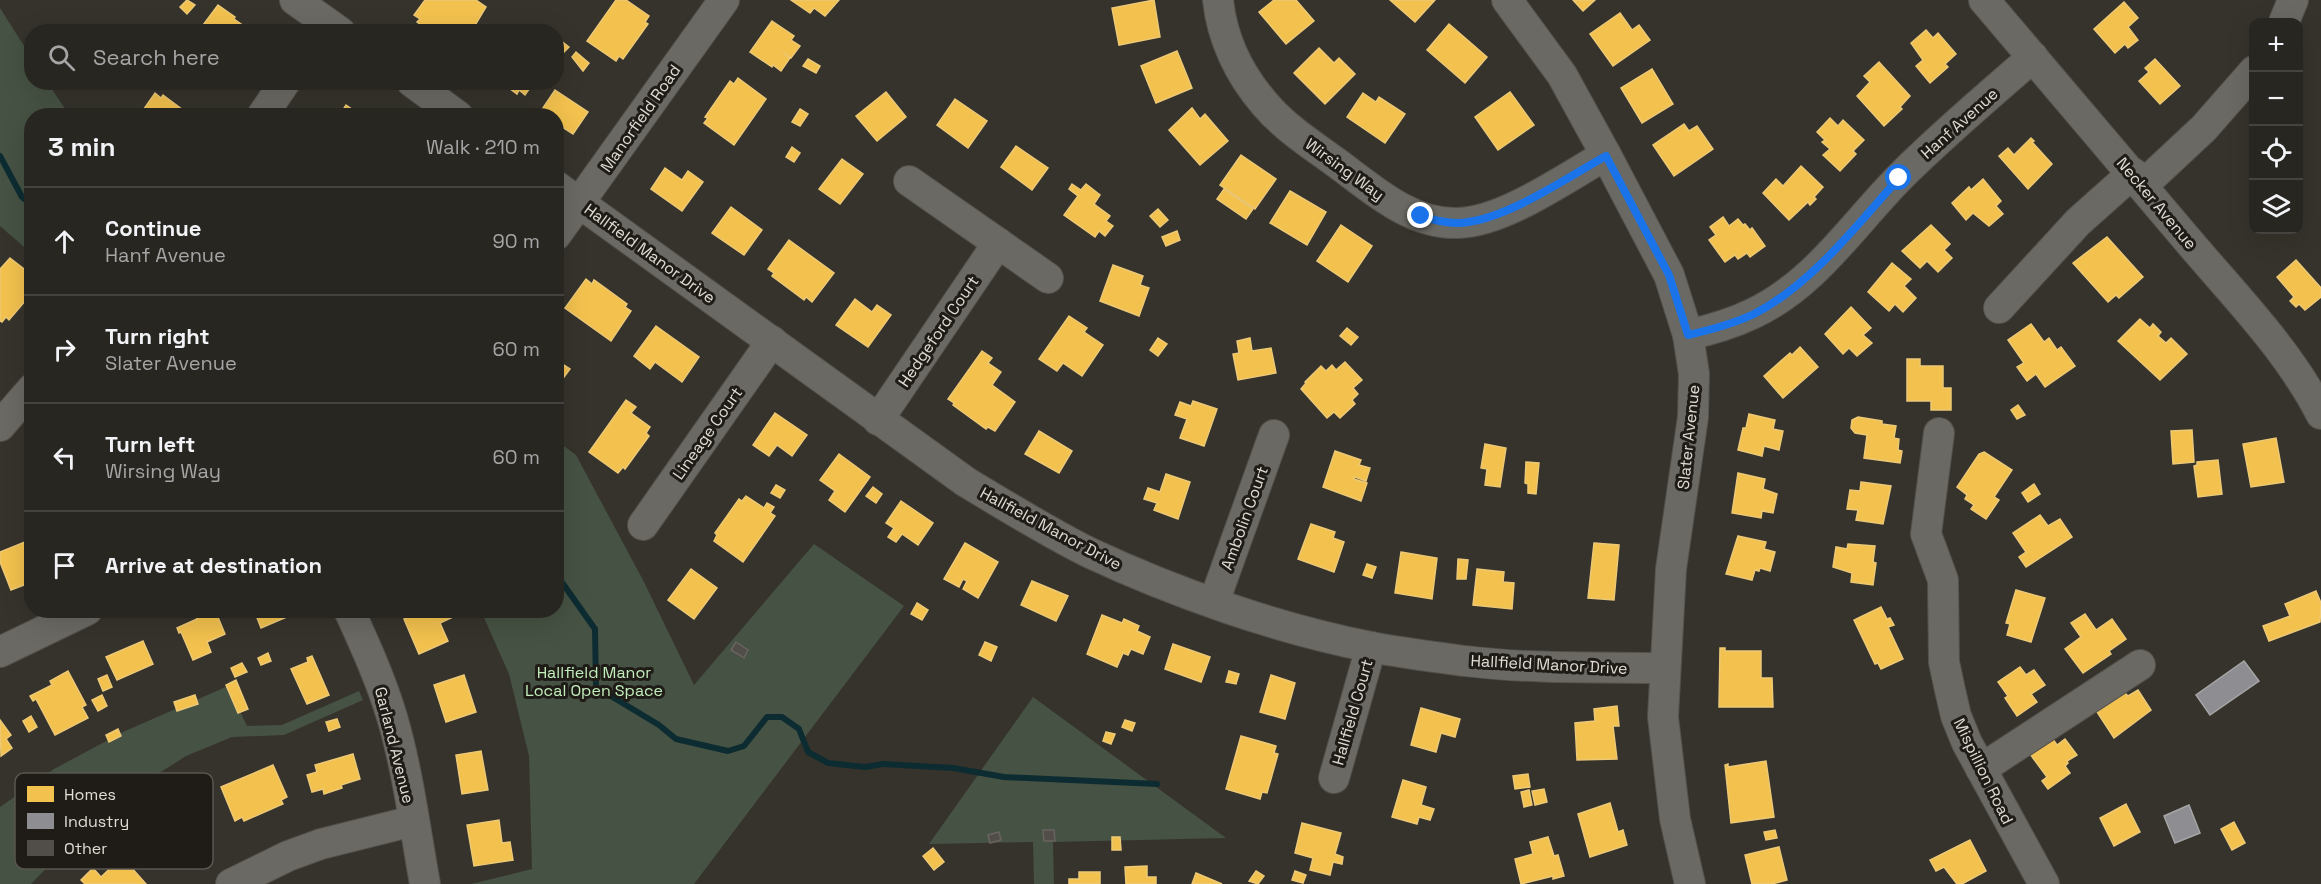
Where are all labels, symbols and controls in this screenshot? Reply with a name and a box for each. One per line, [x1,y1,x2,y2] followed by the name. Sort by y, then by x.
[2249,18,2303,234] map controls
[2249,18,2303,72] button: +
[24,24,564,90] search box
[45,41,78,74] icon: search
[93,43,220,71] text: Search here
[596,60,685,176] street label: Manorfield Road
[2249,72,2303,126] button: −
[1916,83,2002,164] street label: Hanf Avenue
[2249,126,2303,180] button: locate
[48,130,116,164] text: 3 min
[426,134,540,160] text: Walk · 210 m
[1301,134,1388,205] street label: Wirsing Way
[2112,153,2201,254] street label: Necker Avenue
[1885,164,1911,190] route start
[2249,180,2303,234] button: layers
[580,199,719,308] street label: Hallfield Manor Drive
[1407,202,1433,228] route end
[105,214,201,242] text: Continue
[48,225,81,258] icon: ahead
[493,228,540,254] text: 90 m
[105,242,226,268] text: Hanf Avenue
[893,272,983,391] street label: Hedgeford Court
[105,322,210,350] text: Turn right
[48,333,81,366] icon: right
[493,336,540,362] text: 60 m
[105,350,237,376] text: Slater Avenue
[668,383,747,484] street label: Lineage Court
[1673,384,1704,491] street label: Slater Avenue
[105,430,195,458] text: Turn left
[48,441,81,474] icon: left
[493,444,540,470] text: 60 m
[105,458,221,484] text: Wirsing Way
[1216,463,1273,573] street label: Ambolin Court
[976,482,1125,575] street label: Hallfield Manor Drive
[48,549,81,582] icon: arrive
[105,551,322,579] text: Arrive at destination
[1470,650,1628,679] street label: Hallfield Manor Drive
[1327,657,1378,768] street label: Hallfield Court
[525,662,663,701] park label: Hallfield Manor Local Open Space
[370,685,419,806] street label: Garland Avenue
[1949,715,2018,828] street label: Mispillion Road
[15,773,213,869] legend
[64,784,116,805] text: Homes
[64,811,129,832] text: Industry
[64,838,107,859] text: Other

